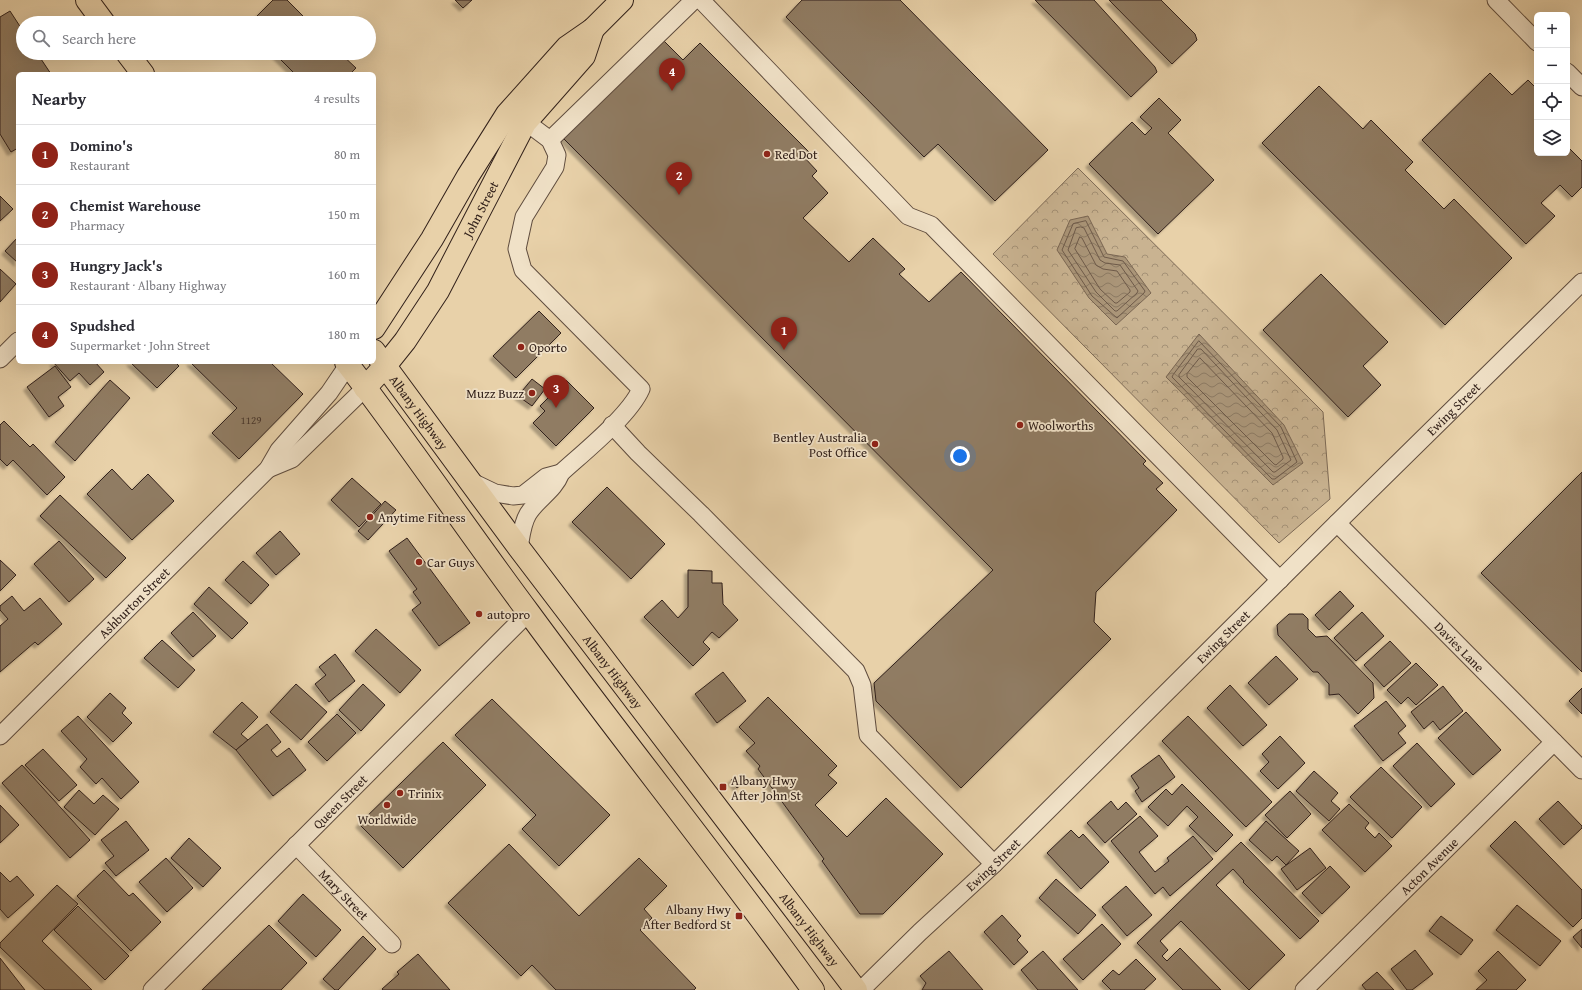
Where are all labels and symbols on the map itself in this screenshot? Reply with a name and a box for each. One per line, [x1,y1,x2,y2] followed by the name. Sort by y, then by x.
[659,58,685,91] pin: 4
[775,145,818,164] place label: Red Dot
[762,149,772,159] marker: Red Dot
[666,162,692,195] pin: 2
[457,177,503,242] street label: John Street
[771,317,797,350] pin: 1
[529,338,567,357] place label: Oporto
[516,342,526,352] marker: Oporto
[385,371,453,454] street label: Albany Highway
[543,375,569,408] pin: 3
[1422,377,1485,440] street label: Ewing Street
[466,384,524,403] place label: Muzz Buzz
[527,388,537,398] marker: Muzz Buzz
[240,412,262,428] house number: 1129
[1028,416,1094,435] place label: Woolworths
[1015,420,1025,430] marker: Woolworths
[773,428,868,462] place label: Bentley Australia Post Office
[870,439,880,449] marker: Bentley Australia Post Office
[950,446,970,466] your location
[378,508,466,527] place label: Anytime Fitness
[365,512,375,522] marker: Anytime Fitness
[427,553,475,572] place label: Car Guys
[414,557,424,567] marker: Car Guys
[94,562,174,642] street label: Ashburton Street
[487,605,531,624] place label: autopro
[1192,605,1254,668] street label: Ewing Street
[474,609,484,619] marker: autopro
[1430,617,1489,676] street label: Davies Lane
[579,630,648,713] street label: Albany Highway
[308,770,372,833] street label: Queen Street
[731,771,802,805] place label: Albany Hwy After John St
[718,782,728,792] marker: Albany Hwy After John St
[408,784,442,803] place label: Trinix
[395,788,405,798] marker: Trinix
[382,800,392,810] marker: Worldwide
[357,810,417,829] place label: Worldwide
[1396,833,1462,899] street label: Acton Avenue
[961,834,1025,895] street label: Ewing Street
[315,865,374,925] street label: Mary Street
[775,888,844,971] street label: Albany Highway
[643,900,732,934] place label: Albany Hwy After Bedford St
[734,911,744,921] marker: Albany Hwy After Bedford St

